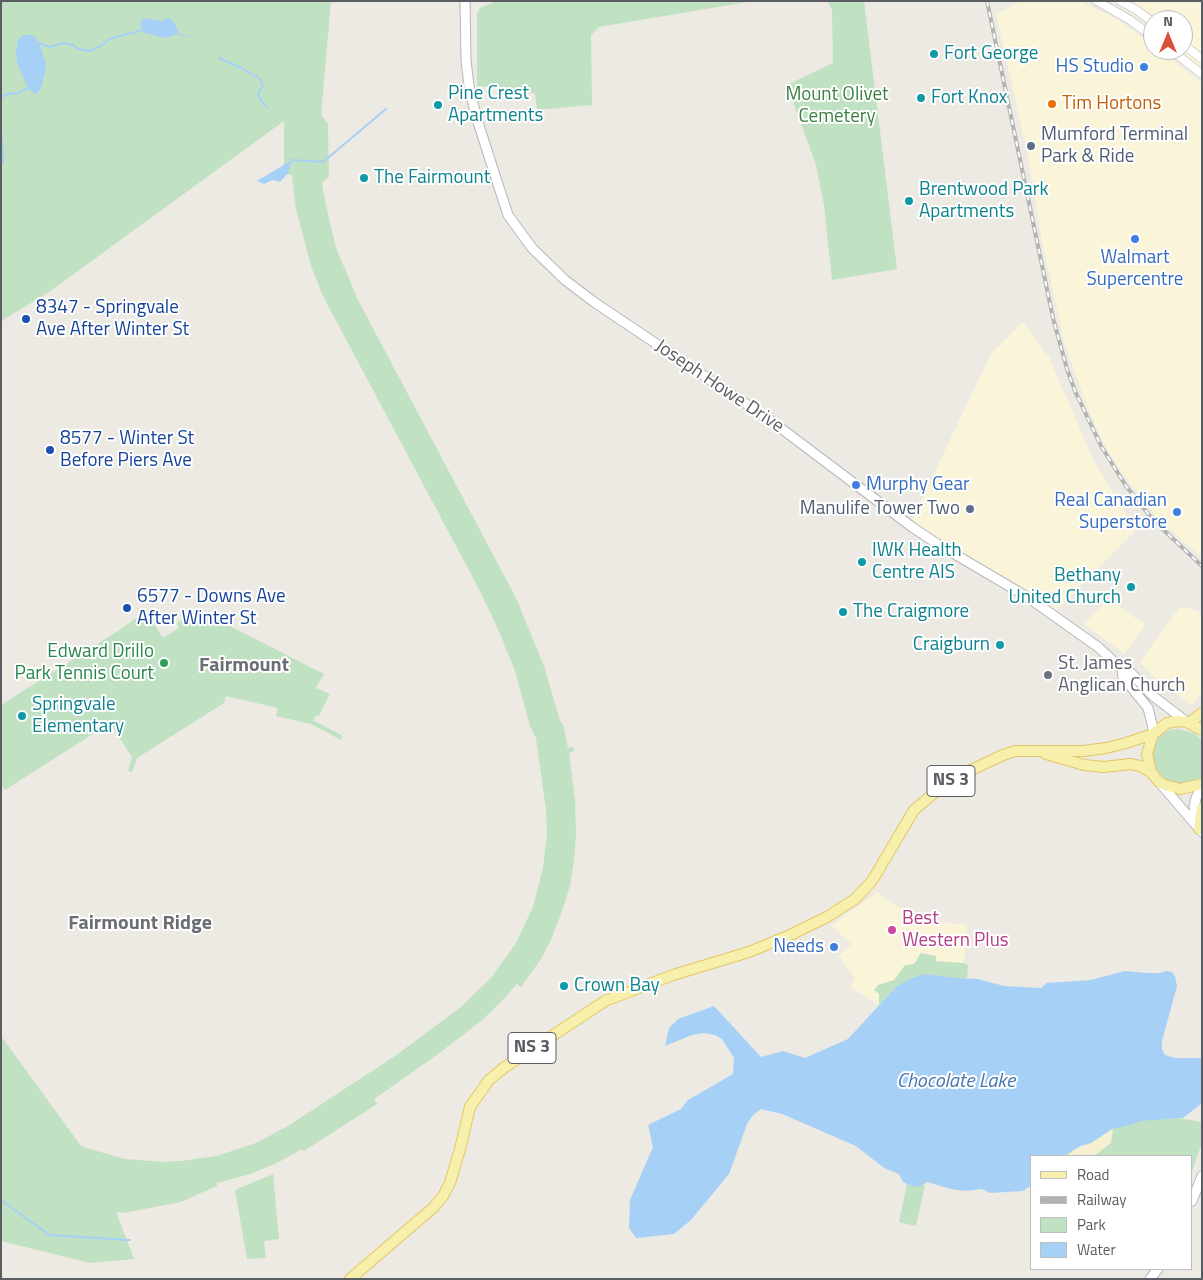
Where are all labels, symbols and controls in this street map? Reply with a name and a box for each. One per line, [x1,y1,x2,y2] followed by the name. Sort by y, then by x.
[1143,10,1193,60] north arrow
[1163,10,1173,31] text: N
[944,43,1038,65] place label: Fort George
[928,48,940,60] marker: Fort George
[1056,56,1134,78] place label: HS Studio
[1138,61,1150,73] marker: HS Studio
[448,83,543,127] place label: Pine Crest Apartments
[785,84,889,128] park label: Mount Olivet Cemetery
[931,87,1007,109] place label: Fort Knox
[915,92,927,104] marker: Fort Knox
[1062,93,1161,115] place label: Tim Hortons
[1046,98,1058,110] marker: Tim Hortons
[432,99,444,111] marker: Pine Crest Apartments
[1041,124,1188,168] place label: Mumford Terminal Park & Ride
[1025,140,1037,152] marker: Mumford Terminal Park & Ride
[374,167,490,189] place label: The Fairmount
[358,172,370,184] marker: The Fairmount
[919,179,1049,223] place label: Brentwood Park Apartments
[903,195,915,207] marker: Brentwood Park Apartments
[1129,233,1141,245] marker: Walmart Supercentre
[1087,247,1183,291] place label: Walmart Supercentre
[36,297,189,341] place label: 8347 - Springvale Ave After Winter St
[20,313,32,325] marker: 8347 - Springvale Ave After Winter St
[650,335,788,439] street label: Joseph Howe Drive
[60,428,194,472] place label: 8577 - Winter St Before Piers Ave
[44,444,56,456] marker: 8577 - Winter St Before Piers Ave
[866,474,969,496] place label: Murphy Gear
[850,479,862,491] marker: Murphy Gear
[1054,490,1167,534] place label: Real Canadian Superstore
[800,498,960,520] place label: Manulife Tower Two
[964,503,976,515] marker: Manulife Tower Two
[1171,506,1183,518] marker: Real Canadian Superstore
[872,540,962,584] place label: IWK Health Centre AIS
[856,556,868,568] marker: IWK Health Centre AIS
[1008,565,1121,609] place label: Bethany United Church
[1125,581,1137,593] marker: Bethany United Church
[137,586,286,630] place label: 6577 - Downs Ave After Winter St
[853,601,969,623] place label: The Craigmore
[121,602,133,614] marker: 6577 - Downs Ave After Winter St
[837,606,849,618] marker: The Craigmore
[913,634,990,656] place label: Craigburn
[994,639,1006,651] marker: Craigburn
[15,641,154,685] place label: Edward Drillo Park Tennis Court
[1058,653,1186,697] place label: St. James Anglican Church
[199,654,289,678] district label: Fairmount
[158,657,170,669] marker: Edward Drillo Park Tennis Court
[1042,669,1054,681] marker: St. James Anglican Church
[32,694,124,738] place label: Springvale Elementary
[16,710,28,722] marker: Springvale Elementary
[927,766,975,796] road number: NS 3
[902,908,1009,952] place label: Best Western Plus
[68,912,212,936] district label: Fairmount Ridge
[886,924,898,936] marker: Best Western Plus
[773,936,824,958] place label: Needs
[828,941,840,953] marker: Needs
[574,975,660,997] place label: Crown Bay
[558,980,570,992] marker: Crown Bay
[508,1032,556,1064] road number: NS 3
[897,1070,1015,1094] water label: Chocolate Lake
[1030,1155,1193,1270] legend
[1077,1163,1109,1186] text: Road
[1077,1188,1127,1211] text: Railway
[1077,1213,1106,1236] text: Park
[1077,1238,1116,1261] text: Water

